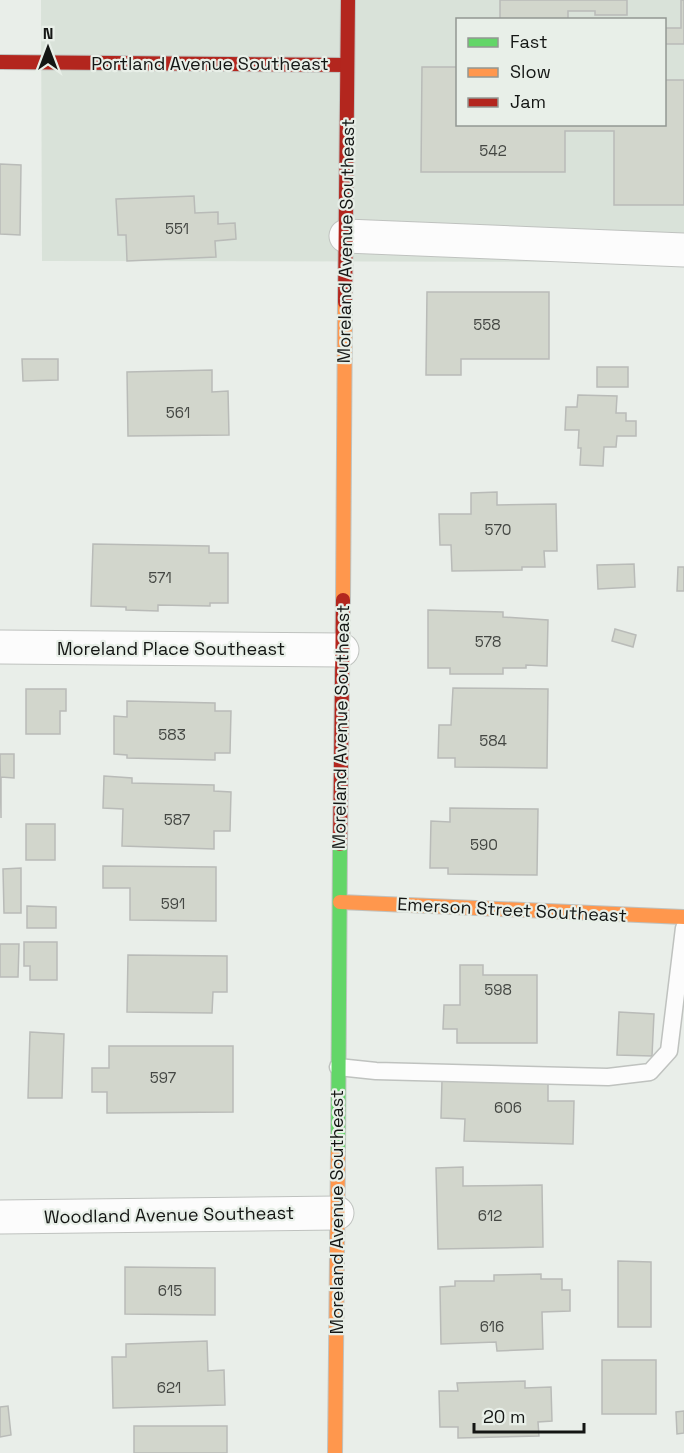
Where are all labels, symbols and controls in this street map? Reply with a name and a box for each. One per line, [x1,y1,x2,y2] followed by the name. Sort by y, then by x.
[18,18,78,78] north arrow
[456,18,666,126] legend
[43,23,53,44] text: N
[510,30,547,53] text: Fast
[91,52,329,75] street label: Portland Avenue Southeast
[510,60,551,83] text: Slow
[510,90,546,113] text: Jam
[332,118,359,364] street label: Moreland Avenue Southeast
[479,141,507,160] house number: 542
[165,219,189,238] house number: 551
[473,315,501,334] house number: 558
[166,403,190,422] house number: 561
[485,520,511,539] house number: 570
[148,568,172,587] house number: 571
[327,604,354,850] street label: Moreland Avenue Southeast
[475,632,501,651] house number: 578
[57,637,285,660] street label: Moreland Place Southeast
[158,725,186,744] house number: 583
[479,731,507,750] house number: 584
[164,810,190,829] house number: 587
[470,835,498,854] house number: 590
[397,892,627,927] street label: Emerson Street Southeast
[161,894,185,913] house number: 591
[484,980,512,999] house number: 598
[150,1068,176,1087] house number: 597
[325,1090,348,1334] street label: Moreland Avenue Southeast
[494,1098,522,1117] house number: 606
[44,1201,294,1228] street label: Woodland Avenue Southeast
[478,1206,502,1225] house number: 612
[158,1281,182,1300] house number: 615
[480,1317,504,1336] house number: 616
[157,1378,181,1397] house number: 621
[474,1396,584,1434] scale bar
[483,1405,526,1428] text: 20 m

